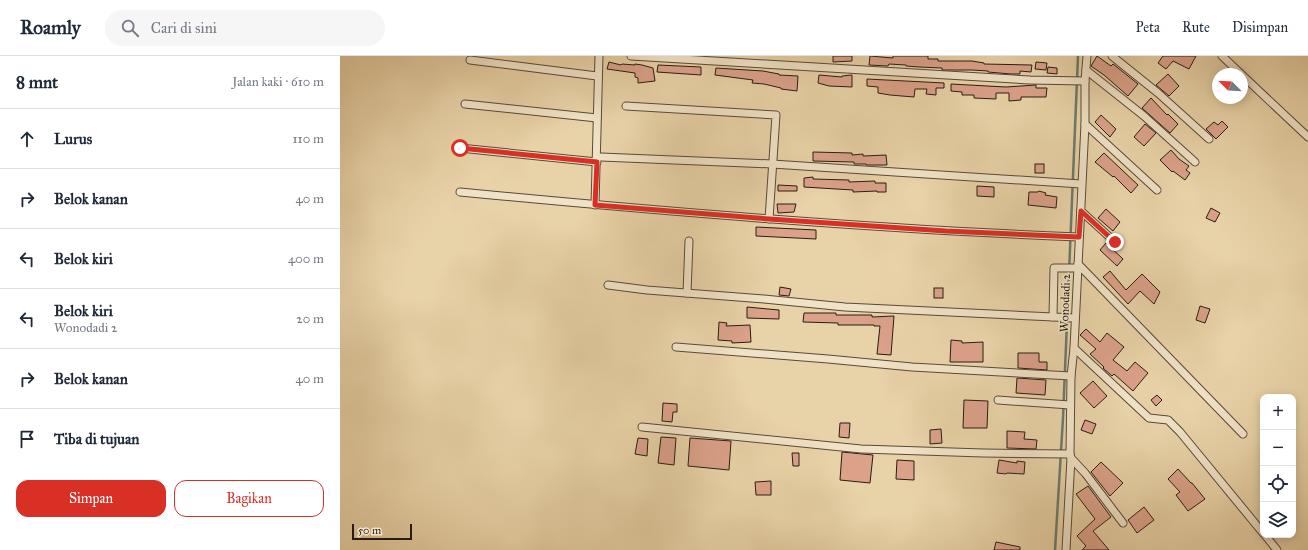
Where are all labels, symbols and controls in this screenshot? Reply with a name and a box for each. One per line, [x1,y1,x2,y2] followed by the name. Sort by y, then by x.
[105,10,385,46] search box
[20,16,81,39] text: Roamly
[119,17,141,39] icon: search
[151,19,217,37] text: Cari di sini
[1136,19,1160,36] text: Peta
[1182,19,1210,36] text: Rute
[1232,19,1288,36] text: Disimpan
[1212,68,1248,104] north arrow
[16,72,58,93] text: 8 mnt
[232,74,324,90] text: Jalan kaki · 610 m
[16,128,38,150] icon: ahead
[54,130,92,148] text: Lurus
[292,131,324,147] text: 110 m
[451,139,469,157] route start
[16,188,38,210] icon: right
[54,190,128,208] text: Belok kanan
[295,191,324,207] text: 40 m
[1106,233,1124,251] route end
[16,248,38,270] icon: left
[54,250,113,268] text: Belok kiri
[288,251,324,267] text: 400 m
[1057,273,1073,333] street label: Wonodadi 2
[54,302,113,320] text: Belok kiri
[16,308,38,330] icon: left
[296,311,324,327] text: 20 m
[54,320,117,336] text: Wonodadi 2
[16,368,38,390] icon: right
[54,370,128,388] text: Belok kanan
[295,371,324,387] text: 40 m
[1260,394,1296,538] map controls
[1260,394,1296,430] button: +
[16,428,38,450] icon: arrive
[54,430,139,448] text: Tiba di tujuan
[1260,430,1296,466] button: −
[1260,466,1296,502] button: locate
[16,480,166,517] button: Simpan
[174,480,324,517] button: Bagikan
[1260,502,1296,538] button: layers
[352,522,412,541] scale bar
[358,524,381,537] text: 50 m

